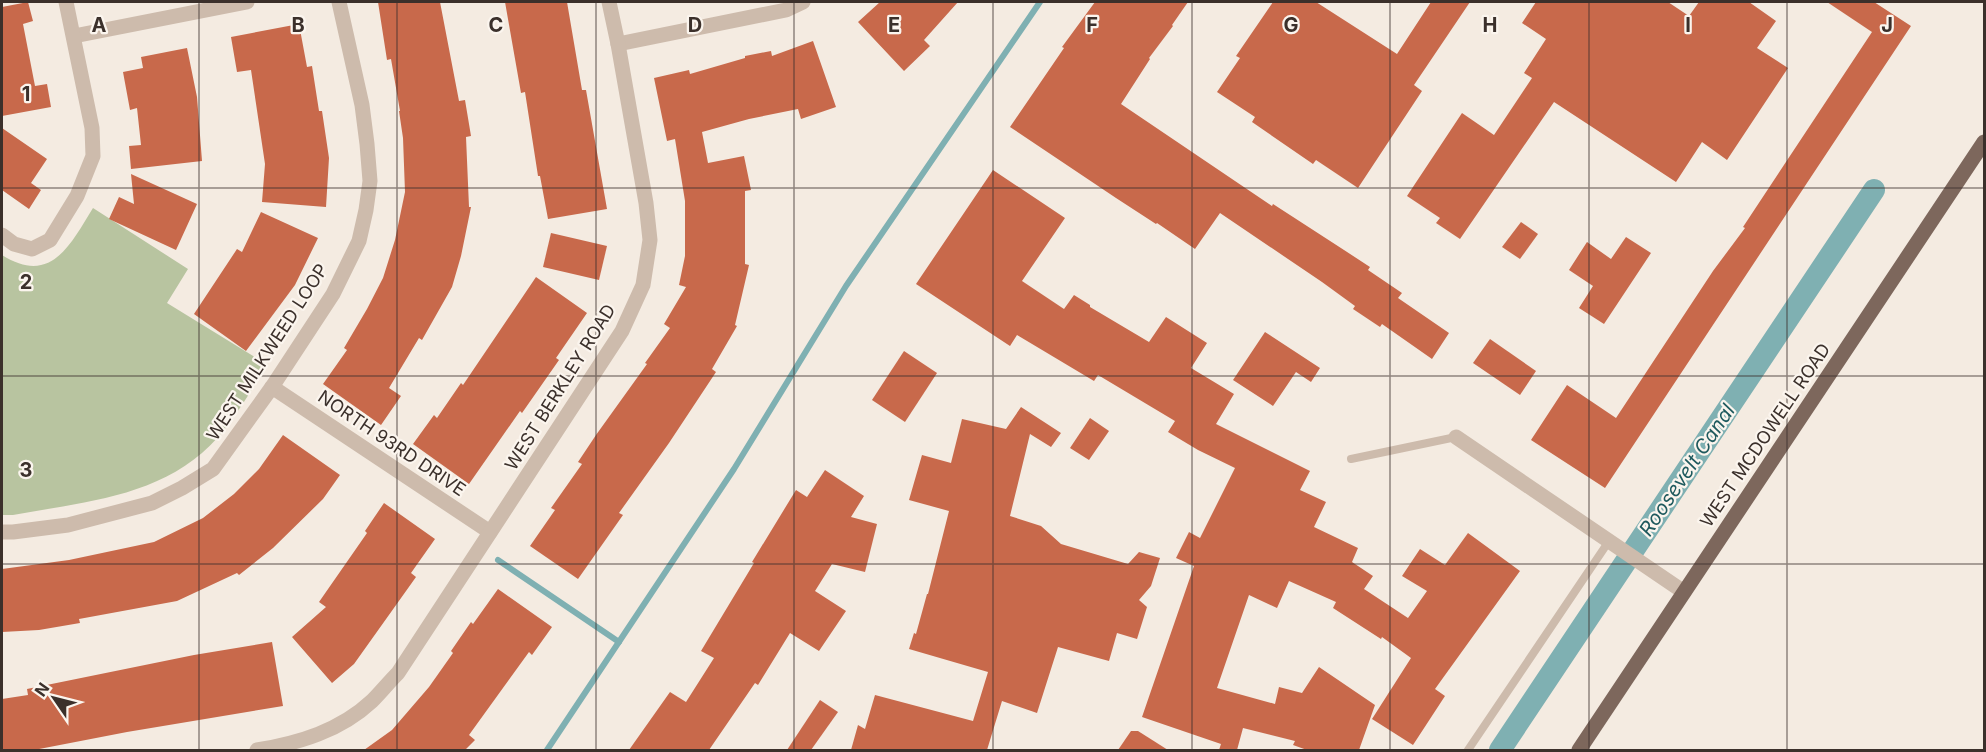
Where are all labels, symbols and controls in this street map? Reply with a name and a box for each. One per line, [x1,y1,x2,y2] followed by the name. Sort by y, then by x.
[92,13,107,37] text: A
[291,13,305,37] text: B
[489,13,503,37] text: C
[688,13,702,37] text: D
[888,13,900,37] text: E
[1086,13,1098,37] text: F
[1283,13,1299,37] text: G
[1483,13,1497,37] text: H
[1685,13,1691,37] text: I
[1881,13,1893,37] text: J
[22,82,30,106] text: 1
[202,260,332,444] street label: WEST MILKWEED LOOP
[20,270,32,294] text: 2
[500,300,620,474] street label: WEST BERKLEY ROAD
[1696,339,1834,531] street label: WEST MCDOWELL ROAD
[314,386,470,500] street label: NORTH 93RD DRIVE
[1634,399,1740,540] water label: Roosevelt Canal
[20,458,32,482] text: 3
[24,668,84,728] north arrow
[30,679,53,700] text: N

